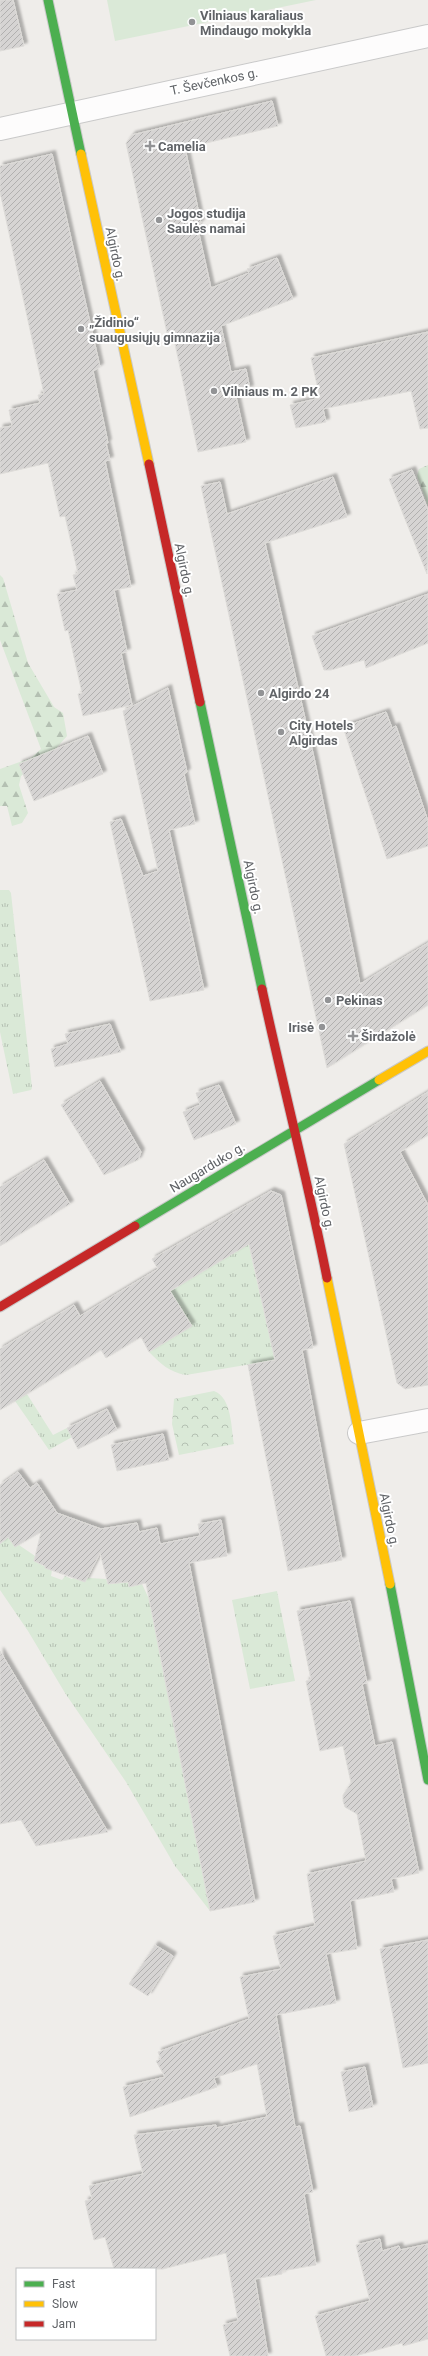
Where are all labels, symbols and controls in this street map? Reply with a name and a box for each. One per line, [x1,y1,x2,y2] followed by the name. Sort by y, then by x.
[200,8,311,38] place label: Vilniaus karaliaus Mindaugo mokykla
[187,17,197,27] marker: Vilniaus karaliaus Mindaugo mokykla
[169,65,259,98] street label: T. Ševčenkos g.
[158,139,206,154] place label: Camelia
[145,141,155,151] marker: Camelia
[167,206,246,236] place label: Jogos studija Saulės namai
[154,215,164,225] marker: Jogos studija Saulės namai
[102,226,129,283] street label: Algirdo g.
[89,315,220,345] place label: „Židinio“ suaugusiųjų gimnazija
[76,324,86,334] marker: „Židinio“ suaugusiųjų gimnazija
[222,384,319,399] place label: Vilniaus m. 2 PK
[209,386,219,396] marker: Vilniaus m. 2 PK
[171,542,198,599] street label: Algirdo g.
[269,686,330,701] place label: Algirdo 24
[256,688,266,698] marker: Algirdo 24
[289,718,353,748] place label: City Hotels Algirdas
[276,727,286,737] marker: City Hotels Algirdas
[240,859,267,916] street label: Algirdo g.
[336,993,383,1008] place label: Pekinas
[323,995,333,1005] marker: Pekinas
[288,1020,314,1035] place label: Irisė
[317,1022,327,1032] marker: Irisė
[361,1029,416,1044] place label: Širdažolė
[348,1031,358,1041] marker: Širdažolė
[167,1139,247,1196] street label: Naugarduko g.
[311,1175,338,1232] street label: Algirdo g.
[376,1492,403,1549] street label: Algirdo g.
[16,2268,156,2340] legend
[52,2277,75,2291] text: Fast
[52,2297,78,2311] text: Slow
[52,2317,76,2331] text: Jam

